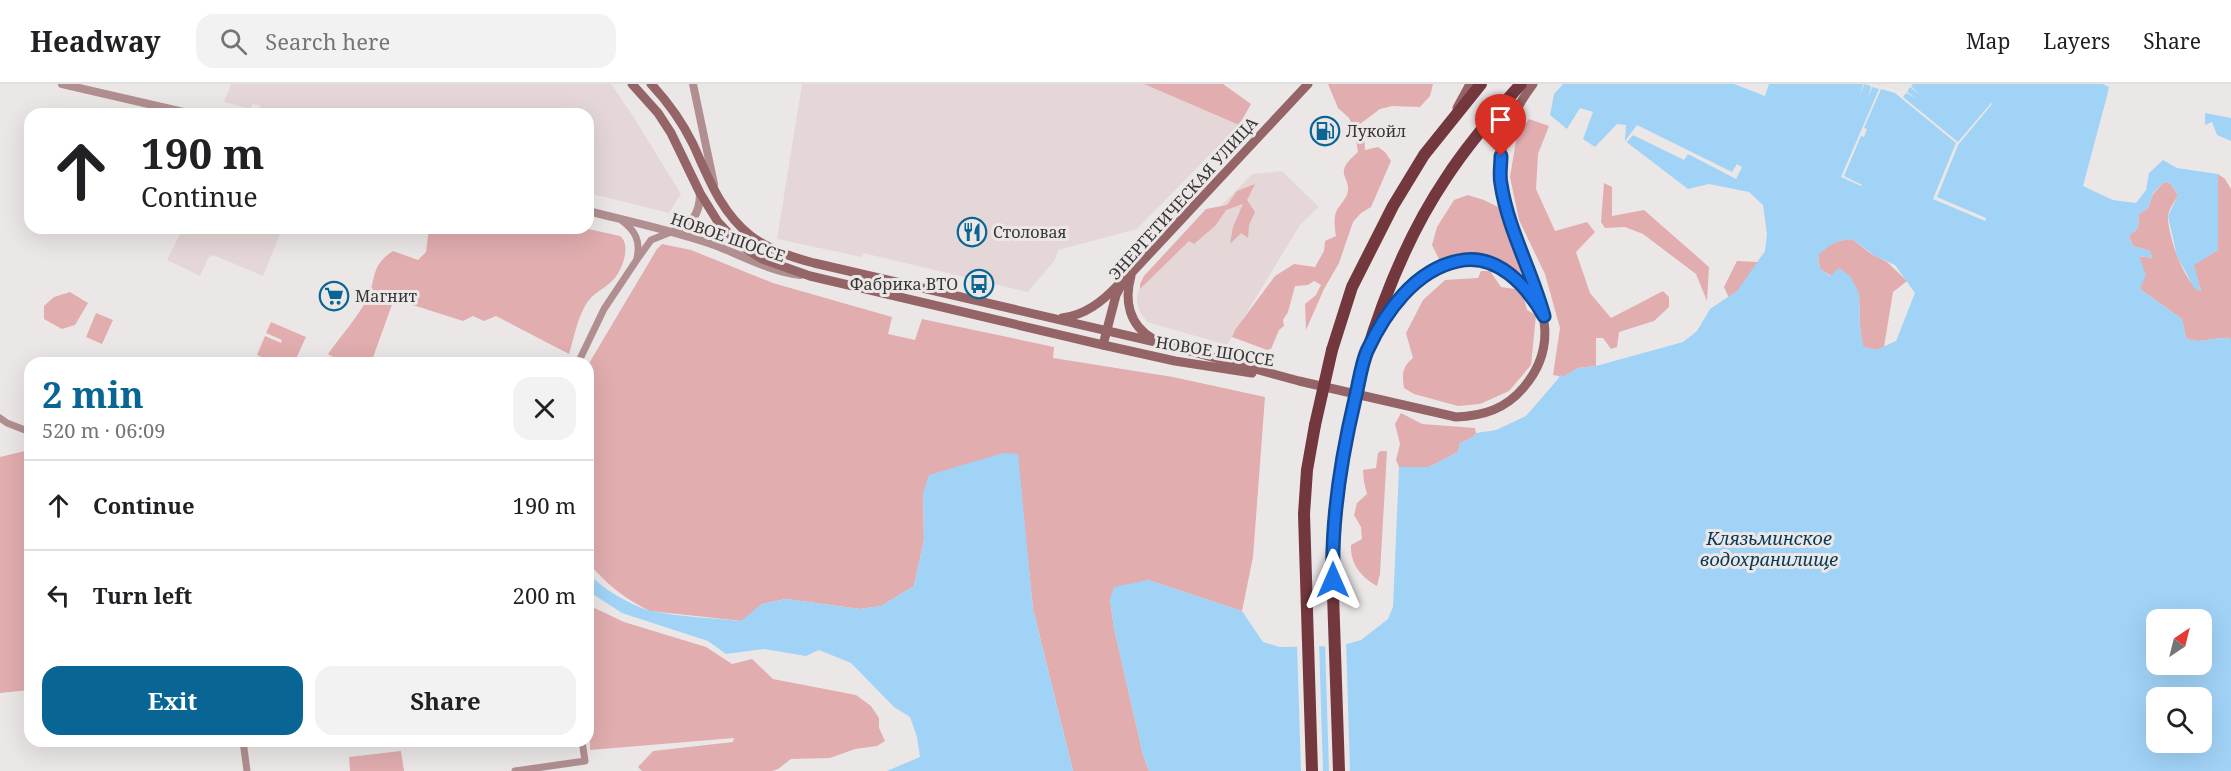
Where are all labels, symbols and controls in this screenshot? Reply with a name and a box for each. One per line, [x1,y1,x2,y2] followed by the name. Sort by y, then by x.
[196,14,616,68] search box
[30,22,160,60] text: Headway
[217,25,250,58] icon: search
[265,26,390,56] text: Search here
[1966,27,2010,55] text: Map
[2043,27,2110,55] text: Layers
[2143,27,2201,55] text: Share
[1475,94,1526,156] pin
[1484,103,1517,136] icon: arrive
[1104,111,1263,284] street label: ЭНЕРГЕТИЧЕСКАЯ УЛИЦА
[1309,115,1341,147] fuel station icon: Лукойл
[1346,120,1406,142] place label: Лукойл
[141,124,265,181] text: 190 m
[42,132,120,210] icon: ahead
[141,178,258,215] text: Continue
[668,207,788,267] street label: НОВОЕ ШОССЕ
[956,216,988,248] restaurant icon: Столовая
[993,221,1067,243] place label: Столовая
[963,268,995,300] bus stop icon: Фабрика ВТО
[850,273,958,295] place label: Фабрика ВТО
[318,280,350,312] supermarket icon: Магнит
[355,285,418,307] place label: Магнит
[1154,331,1276,371] street label: НОВОЕ ШОССЕ
[42,370,144,419] text: 2 min
[513,377,576,440] button: close
[42,417,165,444] text: 520 m · 06:09
[42,489,75,522] icon: ahead
[93,490,195,520] text: Continue
[513,490,576,520] text: 190 m
[1700,526,1838,571] water label: Клязьминское водохранилище
[1301,548,1365,612] position arrow
[42,579,75,612] icon: left
[93,580,192,610] text: Turn left
[513,580,576,610] text: 200 m
[2146,609,2212,675] north arrow
[2146,609,2212,753] map controls
[42,666,303,735] button: Exit
[315,666,576,735] button: Share
[2146,687,2212,753] button: search

